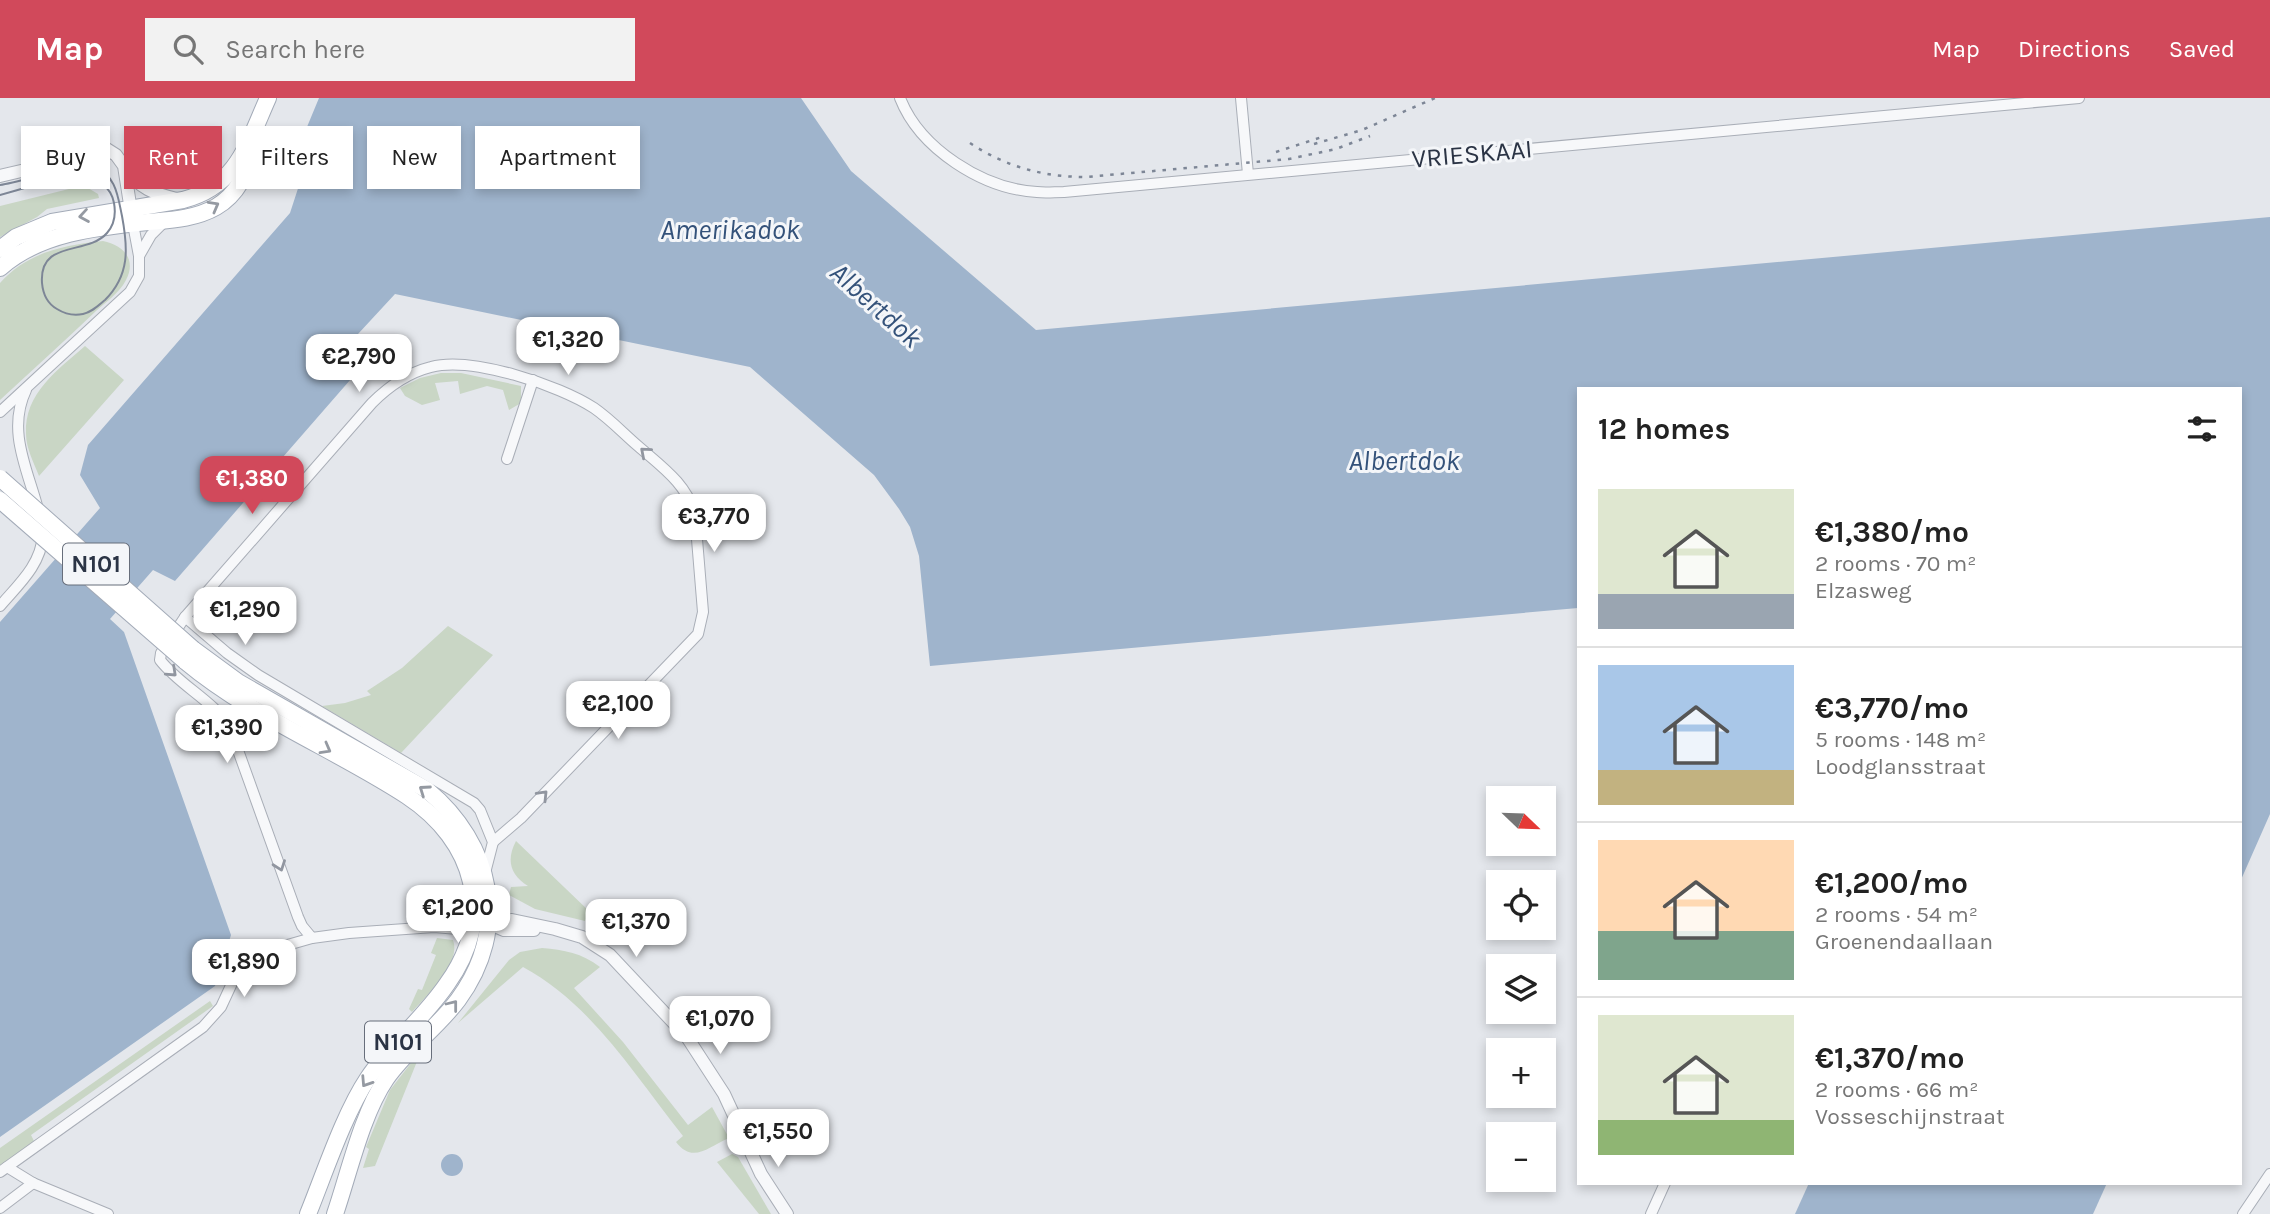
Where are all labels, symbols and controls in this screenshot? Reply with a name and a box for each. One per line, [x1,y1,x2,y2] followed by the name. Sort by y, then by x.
[145,18,635,81] search box
[35,30,103,68] text: Map
[169,30,207,68] icon: search
[225,34,365,65] text: Search here
[1932,35,1980,63] text: Map
[2018,35,2131,63] text: Directions
[2169,35,2235,63] text: Saved
[21,126,110,189] chip: Buy
[124,126,222,189] chip: Rent
[236,126,353,189] chip: Filters
[367,126,461,189] chip: New
[475,126,640,189] chip: Apartment
[1410,133,1534,175] street label: VRIESKAAI
[206,201,219,214] one-way arrow
[78,208,90,223] one-way arrow
[660,213,800,246] water label: Amerikadok
[824,256,929,355] water label: Albertdok
[511,317,625,377] pin: €1,320
[532,326,604,353] text: €1,320
[302,334,416,394] pin: €2,790
[322,343,396,370] text: €2,790
[2183,410,2221,448] icon: filters
[1598,411,1730,447] text: 12 homes
[1348,444,1460,477] water label: Albertdok
[640,448,653,460] one-way arrow
[195,456,309,516] pin: €1,380
[216,465,288,492] text: €1,380
[657,494,771,554] pin: €3,770
[678,503,750,530] text: €3,770
[1815,514,1969,550] text: €1,380/mo
[1654,517,1738,601] icon: home
[63,544,129,584] road number: N101
[1815,550,1977,577] text: 2 rooms · 70 m²
[1815,577,1911,604] text: Elzasweg
[188,588,302,647] pin: €1,290
[209,596,281,623] text: €1,290
[164,664,177,677] one-way arrow
[561,682,675,741] pin: €2,100
[582,690,654,717] text: €2,100
[1815,690,1969,726] text: €3,770/mo
[1654,693,1738,777] icon: home
[170,706,284,765] pin: €1,390
[191,714,263,741] text: €1,390
[1815,726,1986,753] text: 5 rooms · 148 m²
[318,740,331,754] one-way arrow
[1815,753,1986,780] text: Loodglansstraat
[419,786,432,798] one-way arrow
[1486,786,1556,856] north arrow
[1486,786,1556,1192] map controls
[534,791,547,804] one-way arrow
[272,859,286,871] one-way arrow
[1815,865,1968,901] text: €1,200/mo
[1654,868,1738,952] icon: home
[1486,870,1556,940] button: locate
[401,886,515,945] pin: €1,200
[422,894,494,921] text: €1,200
[579,900,693,959] pin: €1,370
[1815,901,1978,928] text: 2 rooms · 54 m²
[602,908,670,935] text: €1,370
[1815,928,1993,955] text: Groenendaallaan
[187,940,301,999] pin: €1,890
[208,948,280,975] text: €1,890
[1486,954,1556,1024] button: layers
[663,996,777,1056] pin: €1,070
[445,1001,458,1013] one-way arrow
[685,1005,755,1032] text: €1,070
[365,1022,431,1062] road number: N101
[1486,1038,1556,1108] button: +
[1815,1040,1964,1076] text: €1,370/mo
[1654,1043,1738,1127] icon: home
[362,1075,375,1088] one-way arrow
[1815,1076,1978,1103] text: 2 rooms · 66 m²
[1815,1103,2005,1130] text: Vosseschijnstraat
[721,1110,835,1169] pin: €1,550
[743,1118,813,1145] text: €1,550
[1486,1122,1556,1192] button: −

